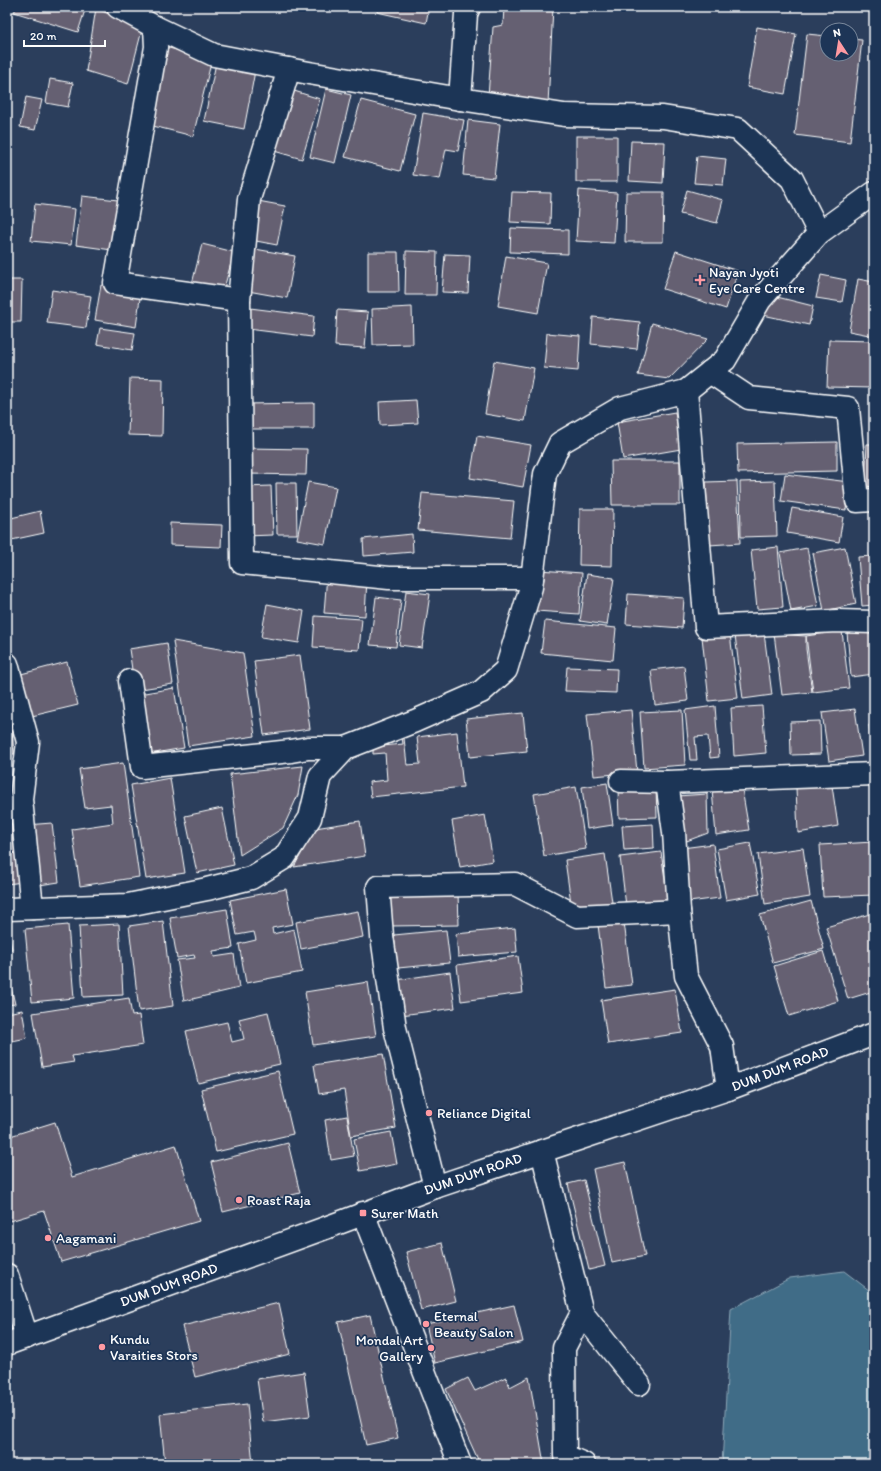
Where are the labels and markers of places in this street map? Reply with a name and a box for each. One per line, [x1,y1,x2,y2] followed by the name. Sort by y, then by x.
[709,264,805,297] place label: Nayan Jyoti Eye Care Centre
[694,274,706,286] marker: Nayan Jyoti Eye Care Centre
[437,1105,531,1122] place label: Reliance Digital
[424,1108,434,1118] marker: Reliance Digital
[247,1192,311,1209] place label: Roast Raja
[234,1195,244,1205] marker: Roast Raja
[371,1205,439,1222] place label: Surer Math
[358,1208,368,1218] marker: Surer Math
[56,1230,116,1247] place label: Aagamani
[43,1233,53,1243] marker: Aagamani
[434,1308,514,1341] place label: Eternal Beauty Salon
[421,1319,431,1329] marker: Eternal Beauty Salon
[110,1331,198,1364] place label: Kundu Varaities Stors
[356,1332,423,1365] place label: Mondal Art Gallery
[97,1342,107,1352] marker: Kundu Varaities Stors
[426,1343,436,1353] marker: Mondal Art Gallery

